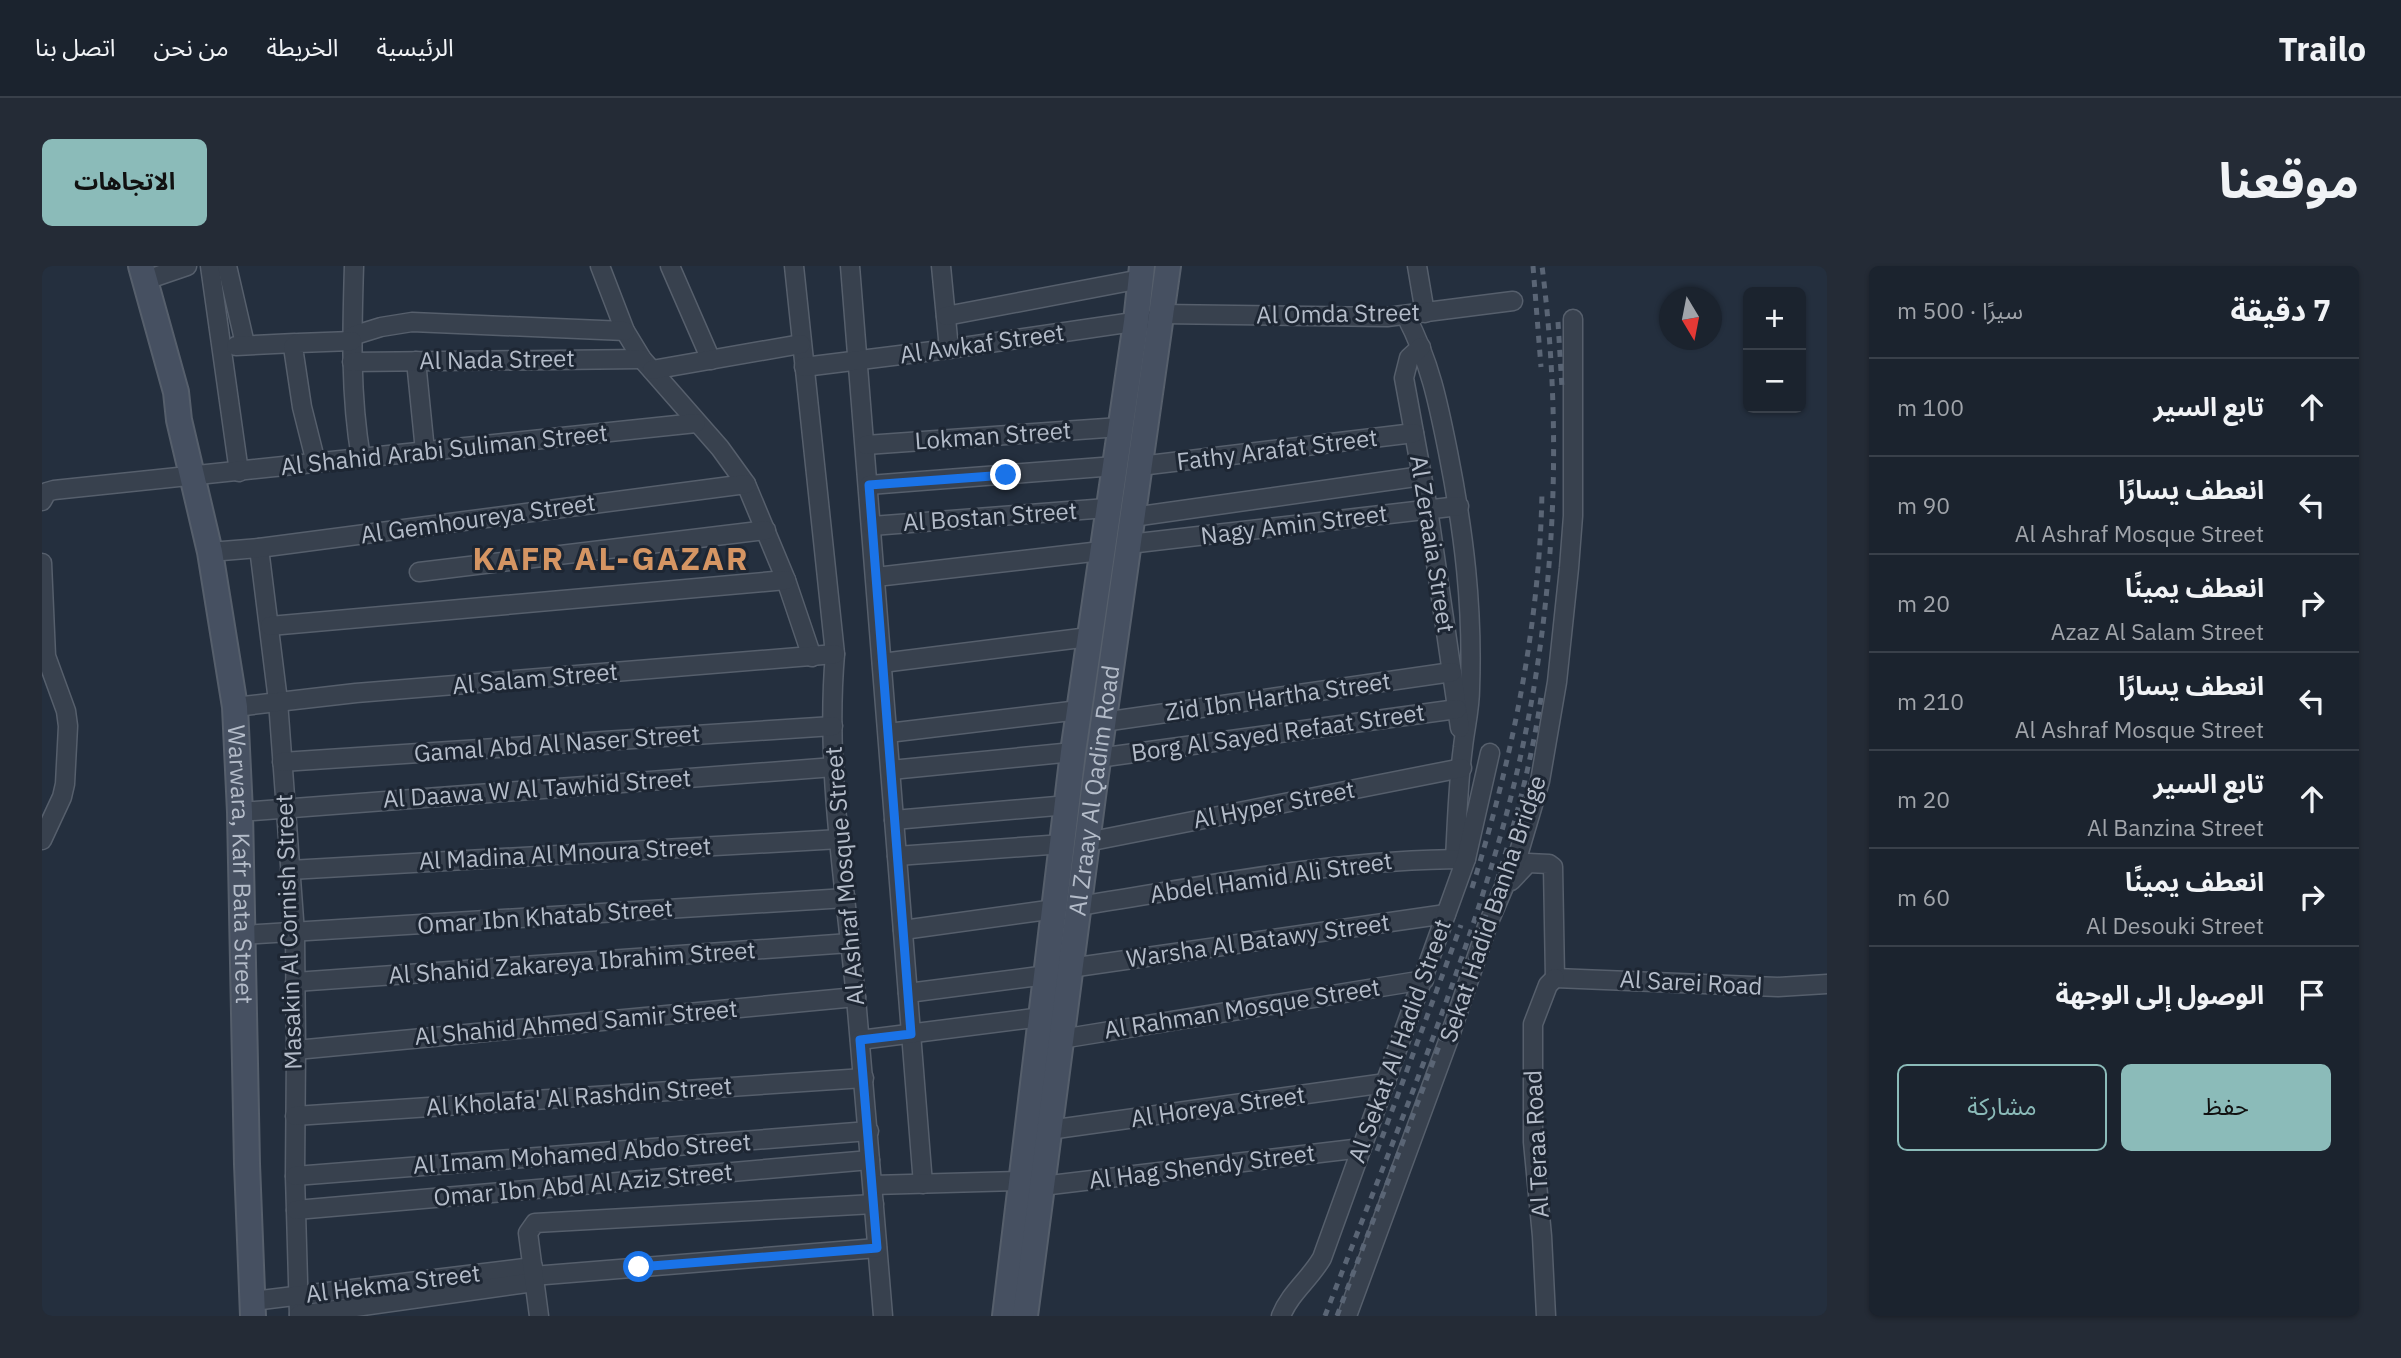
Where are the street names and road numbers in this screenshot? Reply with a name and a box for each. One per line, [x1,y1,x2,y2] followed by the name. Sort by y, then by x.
[1256,296,1420,330] street label: Al Omda Street
[898,316,1066,370] street label: Al Awkaf Street
[419,342,575,376] street label: Al Nada Street
[914,414,1072,456] street label: Lokman Street
[279,416,609,482] street label: Al Shahid Arabi Suliman Street
[1175,421,1379,477] street label: Fathy Arafat Street
[1403,453,1463,635] street label: Al Zeraaia Street
[358,486,597,550] street label: Al Gemhoureya Street
[902,494,1078,538] street label: Al Bostan Street
[1199,497,1389,551] street label: Nagy Amin Street
[451,655,619,701] street label: Al Salam Street
[1061,663,1126,918] street label: Al Zraay Al Qadim Road
[1163,664,1393,728] street label: Zid Ibn Hartha Street
[1129,696,1427,768] street label: Borg Al Sayed Refaat Street
[413,717,701,769] street label: Gamal Abd Al Naser Street
[221,724,261,1004] street label: Warwara, Kafr Bata Street
[817,745,871,1007] street label: Al Ashraf Mosque Street
[382,761,692,815] street label: Al Daawa W Al Tawhid Street
[1431,771,1553,1046] street label: Sekat Hadid Banha Bridge
[1190,773,1357,835] street label: Al Hyper Street
[267,794,309,1070] street label: Masakin Al Cornish Street
[418,829,712,877] street label: Al Madina Al Mnoura Street
[1148,844,1394,910] street label: Abdel Hamid Ali Street
[416,891,674,941] street label: Omar Ibn Khatab Street
[1124,906,1392,974] street label: Warsha Al Batawy Street
[1340,915,1458,1167] street label: Al Sekat Al Hadid Street
[387,933,757,991] street label: Al Shahid Zakareya Ibrahim Street
[1619,962,1763,1002] street label: Al Sarei Road
[1102,970,1382,1046] street label: Al Rahman Mosque Street
[413,992,739,1052] street label: Al Shahid Ahmed Samir Street
[425,1069,733,1123] street label: Al Kholafa' Al Rashdin Street
[1516,1069,1556,1219] street label: Al Teraa Road
[1129,1078,1307,1134] street label: Al Horeya Street
[412,1125,752,1181] street label: Al Imam Mohamed Abdo Street
[1087,1136,1317,1196] street label: Al Hag Shendy Street
[432,1155,734,1213] street label: Omar Ibn Abd Al Aziz Street
[304,1256,482,1310] street label: Al Hekma Street

